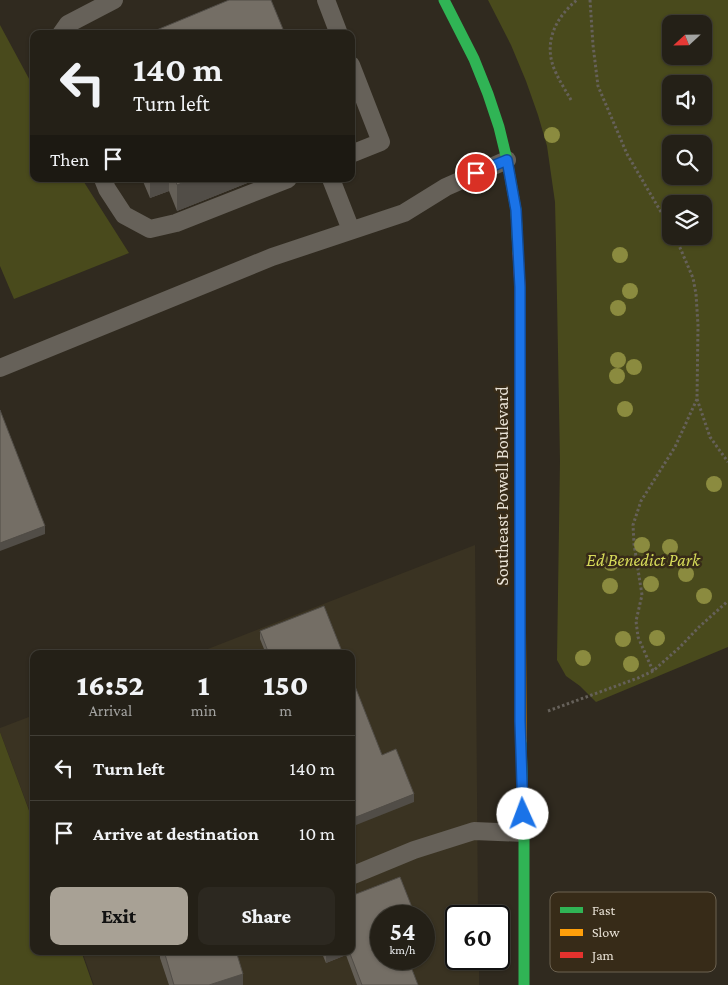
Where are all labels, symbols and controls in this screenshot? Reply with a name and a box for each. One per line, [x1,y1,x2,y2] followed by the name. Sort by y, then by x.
[662,15,712,65] north arrow
[662,15,712,245] map controls
[50,50,115,115] icon: left
[133,50,223,89] text: 140 m
[662,75,712,125] button: sound
[133,91,210,116] text: Turn left
[662,135,712,185] button: search
[99,145,127,173] icon: arrive
[50,149,89,170] text: Then
[455,152,497,194] pin
[462,159,490,187] icon: arrive
[662,195,712,245] button: layers
[492,386,512,586] street label: Southeast Powell Boulevard
[586,550,701,570] park label: Ed Benedict Park
[77,668,144,701] text: 16:52
[198,668,210,701] text: 1
[263,668,308,701] text: 150
[89,702,132,719] text: Arrival
[191,702,216,719] text: min
[279,702,292,719] text: m
[50,754,78,782] icon: left
[93,758,165,779] text: Turn left
[289,758,335,779] text: 140 m
[496,787,548,839] position arrow
[50,819,78,847] icon: arrive
[93,823,259,844] text: Arrive at destination
[299,823,335,844] text: 10 m
[50,887,188,945] button: Exit
[198,887,335,945] button: Share
[550,892,716,972] legend
[592,902,616,918] text: Fast
[445,905,510,970] speed limit sign: 60
[390,918,415,945] text: 54
[592,924,620,940] text: Slow
[390,943,415,957] text: km/h
[590,947,614,963] text: Jam

